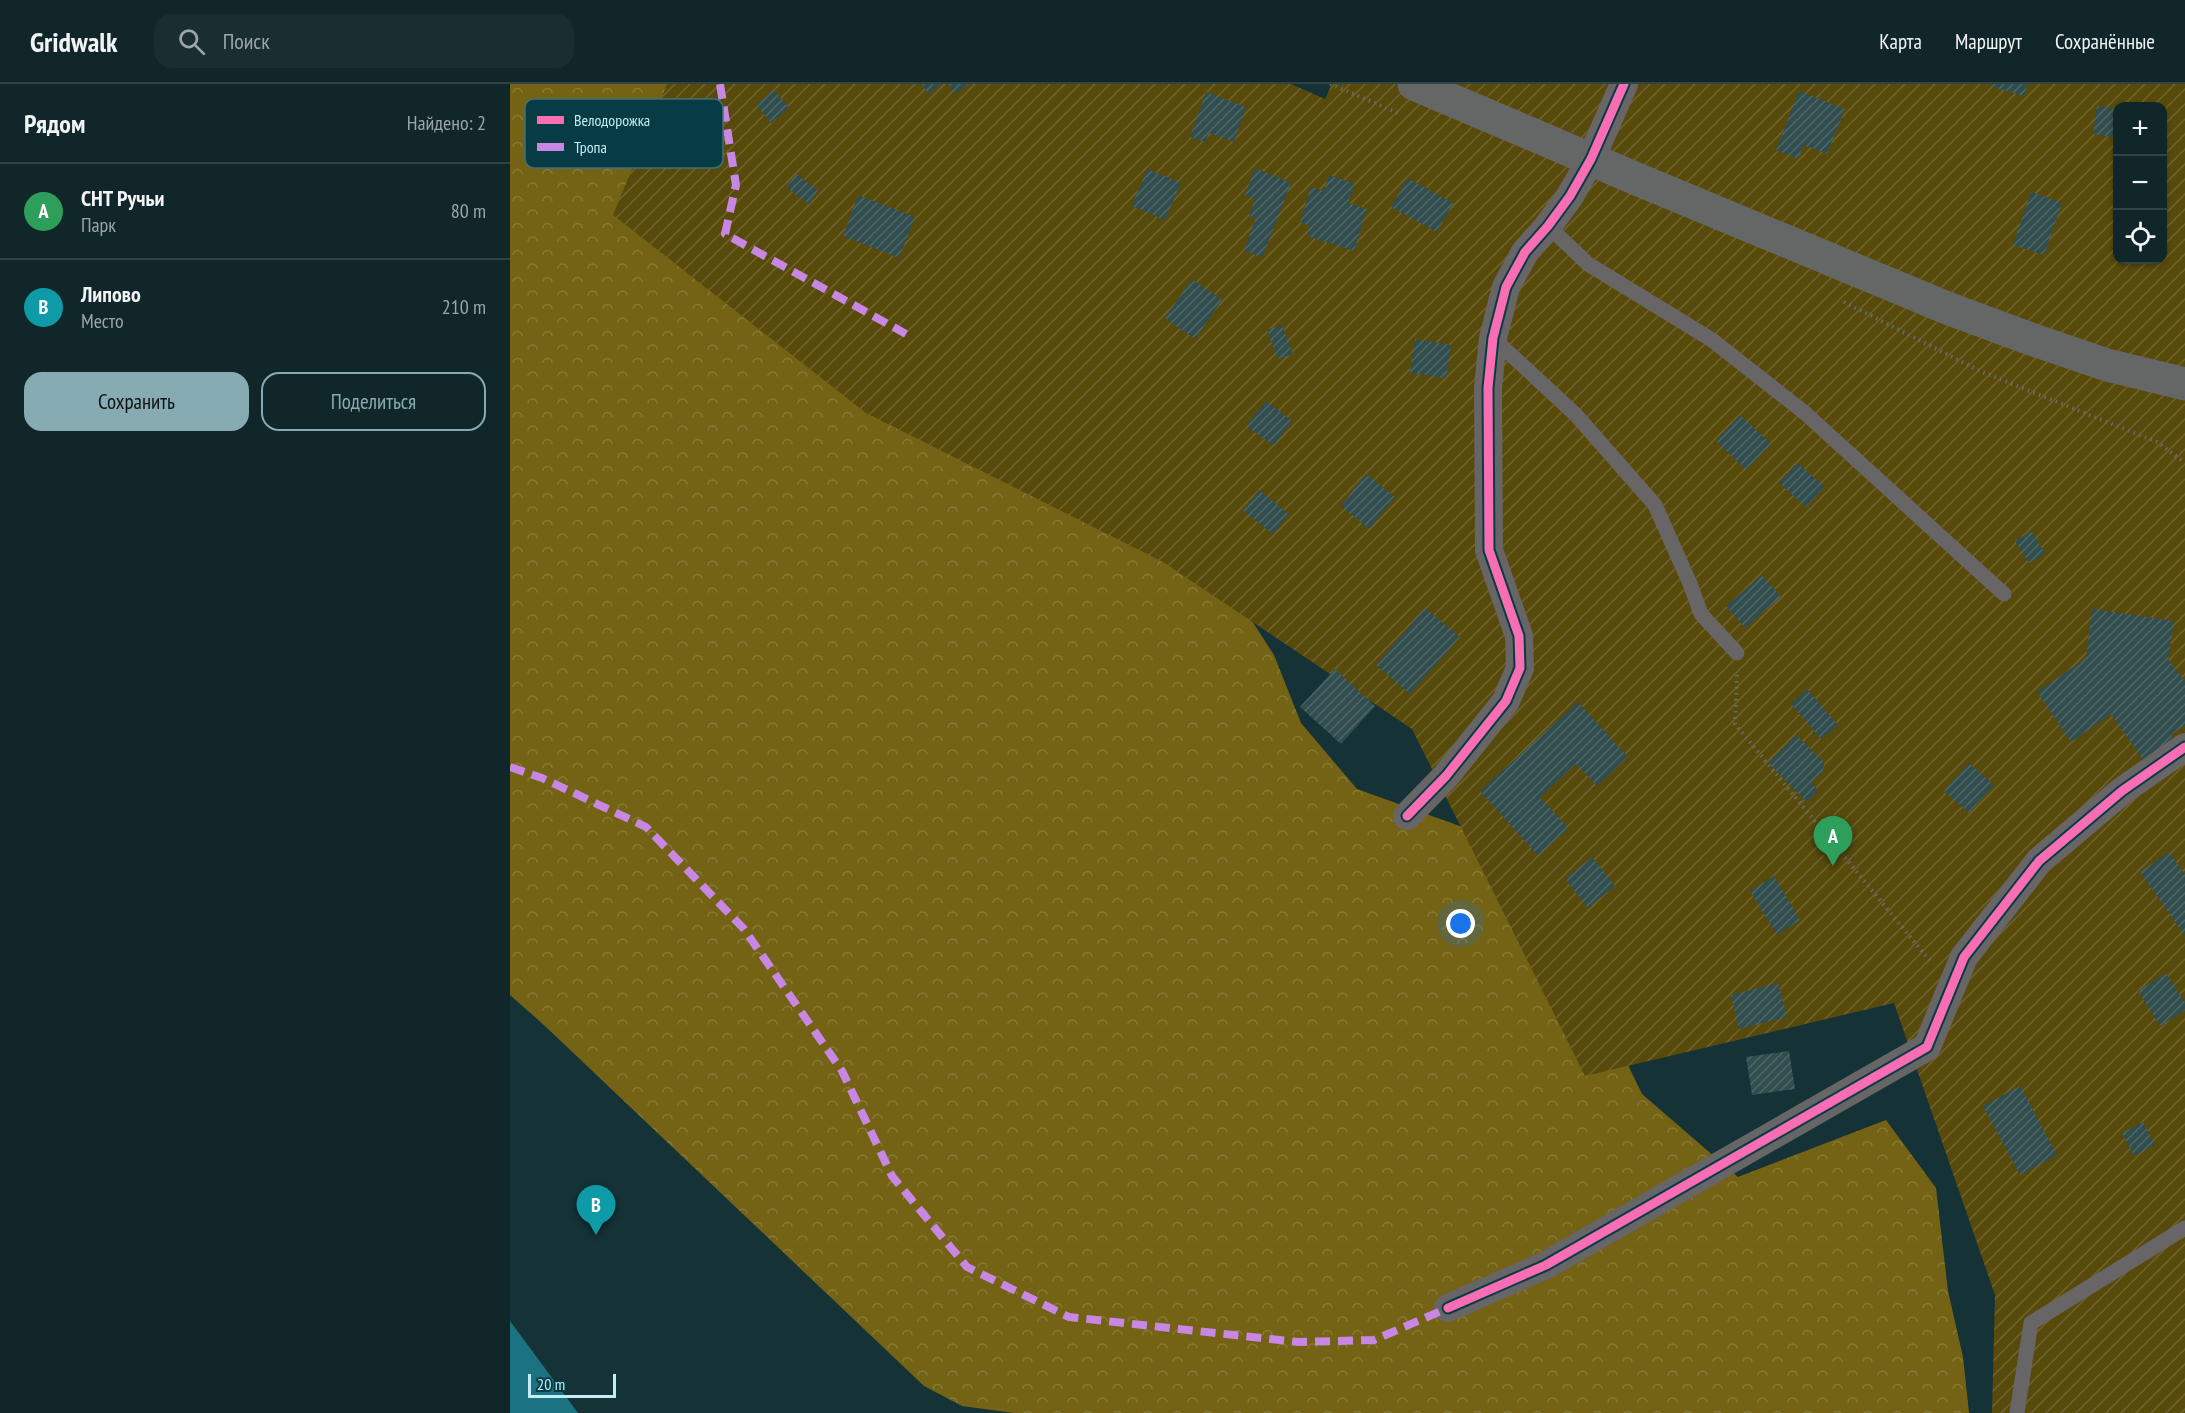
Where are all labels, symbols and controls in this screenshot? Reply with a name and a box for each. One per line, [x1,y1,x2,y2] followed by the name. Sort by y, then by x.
[154,14,574,68] search box
[30,23,118,60] text: Gridwalk
[175,25,208,58] icon: search
[223,27,270,55] text: Поиск
[1879,28,1922,55] text: Карта
[1955,28,2022,55] text: Маршрут
[2055,28,2155,55] text: Сохранённые
[525,99,723,168] legend
[2113,102,2167,264] map controls
[2113,102,2167,156] button: +
[24,107,85,140] text: Рядом
[407,110,486,136] text: Найдено: 2
[574,110,650,130] text: Велодорожка
[574,137,607,157] text: Тропа
[2113,156,2167,210] button: −
[81,184,164,212] text: СНТ Ручьи
[38,198,49,224] text: A
[451,198,486,224] text: 80 m
[2113,210,2167,264] button: locate
[81,212,116,238] text: Парк
[81,280,141,308] text: Липово
[39,294,48,320] text: B
[442,294,486,320] text: 210 m
[81,308,124,334] text: Место
[24,372,249,431] button: Сохранить
[261,372,486,431] button: Поделиться
[1814,816,1852,866] pin: A
[1446,909,1475,938] your location
[576,1186,616,1235] pin: B
[528,1371,616,1398] scale bar
[537,1374,565,1394] text: 20 m

